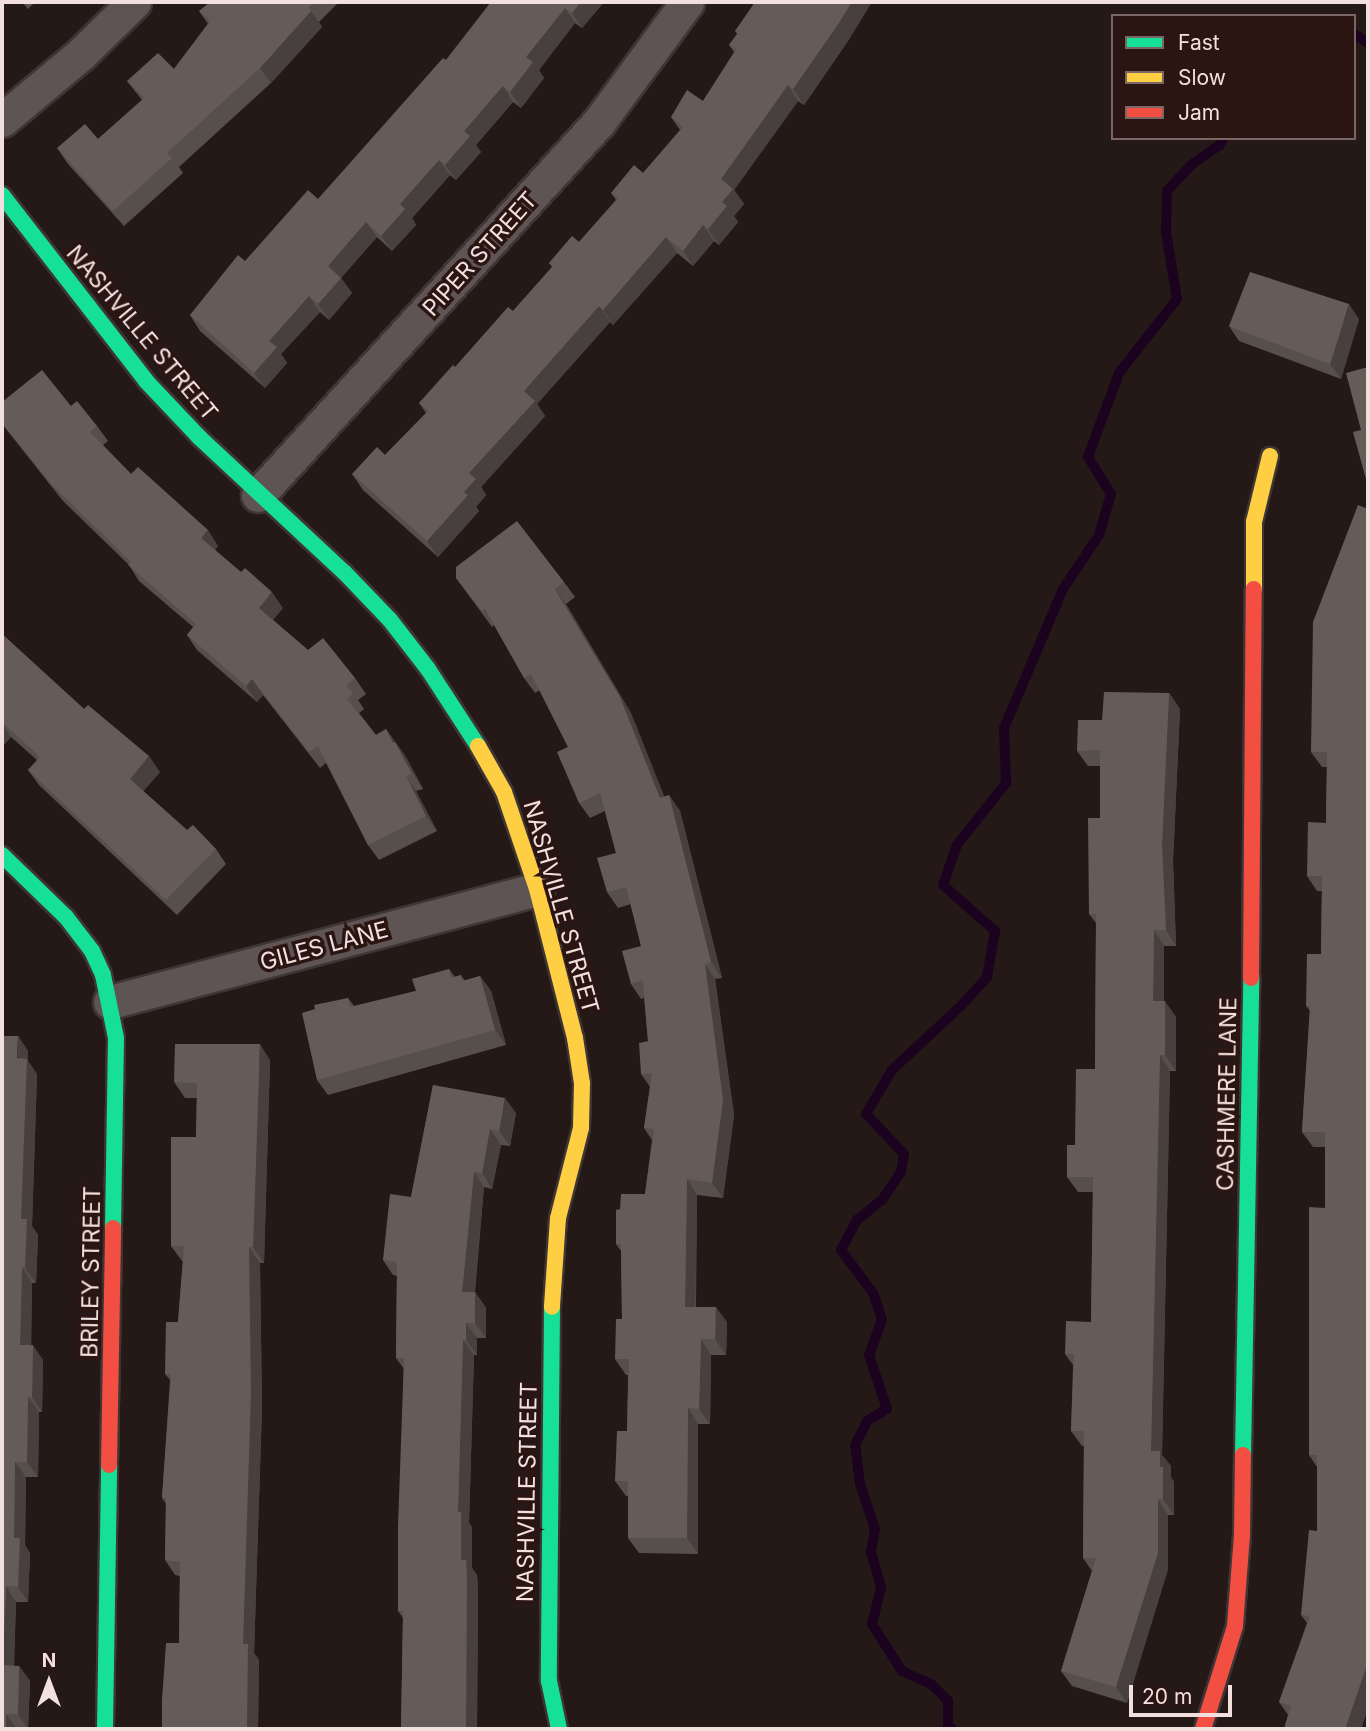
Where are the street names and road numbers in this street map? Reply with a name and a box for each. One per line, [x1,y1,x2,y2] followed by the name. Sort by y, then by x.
[417,186,543,322] street label: PIPER STREET
[61,240,223,426] street label: NASHVILLE STREET
[517,797,605,1017] street label: NASHVILLE STREET
[257,916,391,976] street label: GILES LANE
[1212,997,1242,1191] street label: CASHMERE LANE
[76,1186,106,1358] street label: BRILEY STREET
[511,1382,543,1602] street label: NASHVILLE STREET

